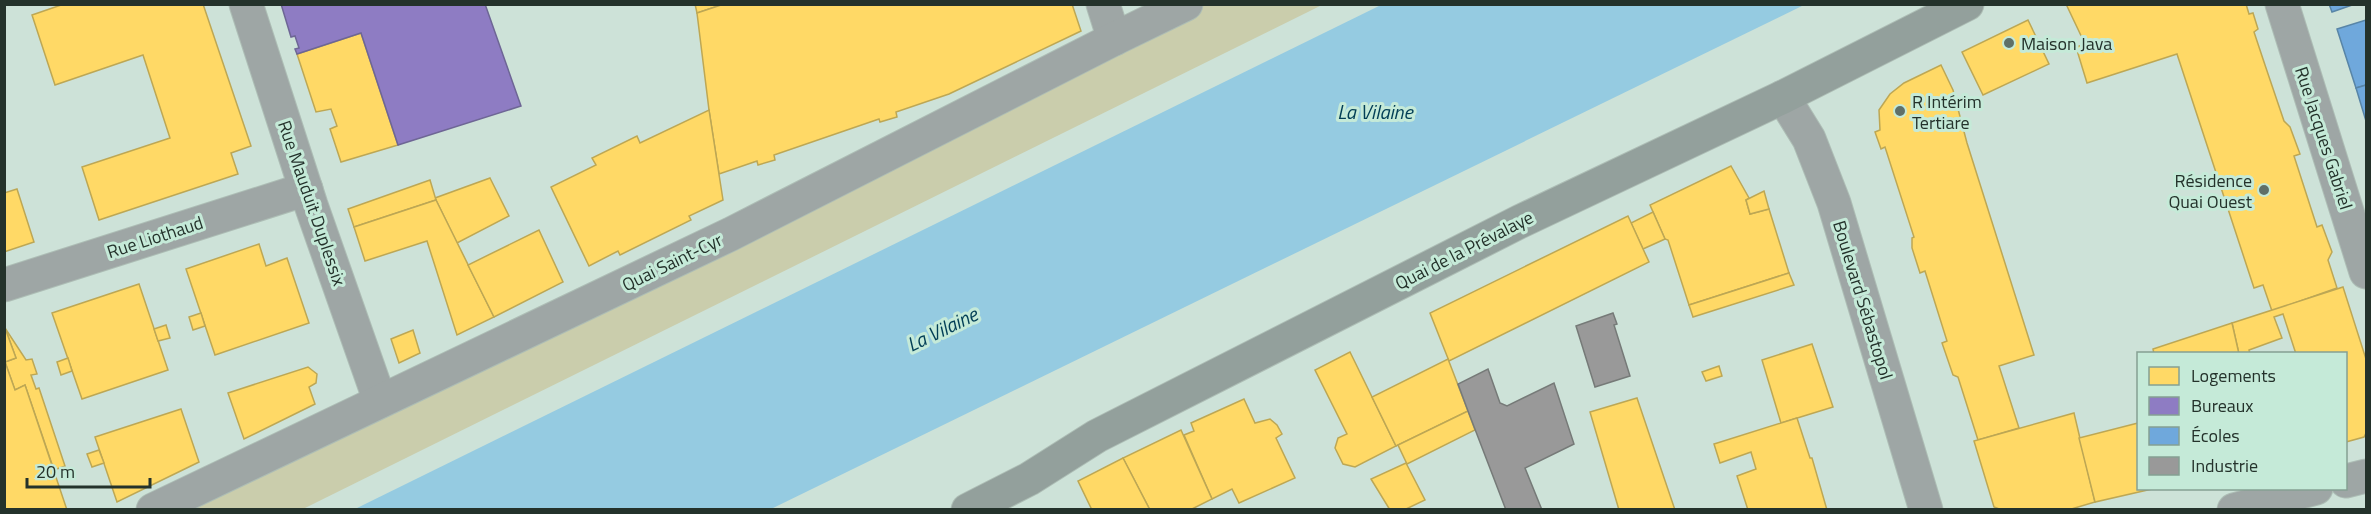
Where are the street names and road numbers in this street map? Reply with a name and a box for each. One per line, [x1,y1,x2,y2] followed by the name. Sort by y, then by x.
[2288,63,2360,213] street label: Rue Jacques Gabriel
[271,117,353,289] street label: Rue Mauduit Duplessix
[1390,203,1538,297] street label: Quai de la Prévalaye
[103,209,207,265] street label: Rue Liothaud
[1826,217,1900,383] street label: Boulevard Sébastopol
[617,226,727,298] street label: Quai Saint-Cyr

